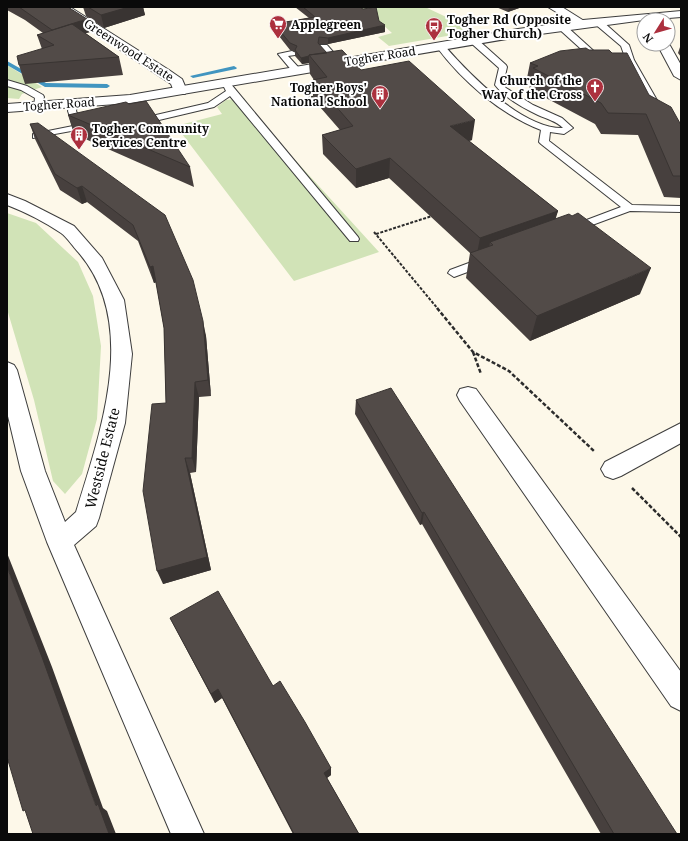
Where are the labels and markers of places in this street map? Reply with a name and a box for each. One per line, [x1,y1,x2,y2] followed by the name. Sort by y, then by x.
[447,11,571,42] place label: Togher Rd (Opposite Togher Church)
[268,14,288,39] supermarket icon: Applegreen
[291,16,361,33] place label: Applegreen
[424,16,444,41] bus stop icon: Togher Rd (Opposite Togher Church)
[482,72,582,103] place label: Church of the Way of the Cross
[585,77,605,102] church icon: Church of the Way of the Cross
[271,79,368,110] place label: Togher Boys' National School
[370,84,390,109] building icon: Togher Boys' National School
[92,120,209,151] place label: Togher Community Services Centre
[69,125,89,150] building icon: Togher Community Services Centre

